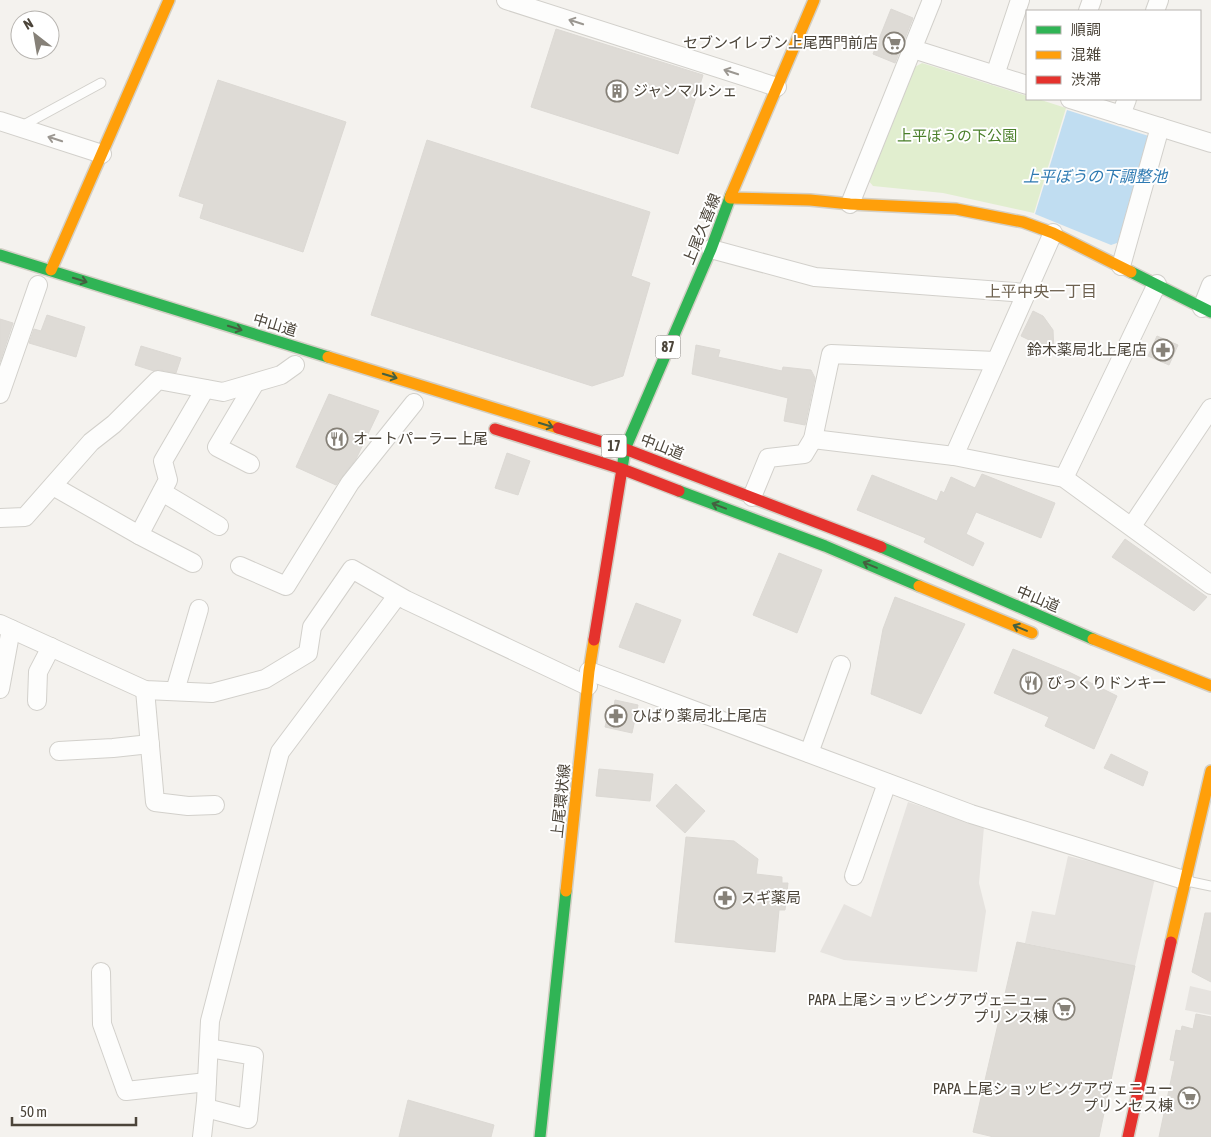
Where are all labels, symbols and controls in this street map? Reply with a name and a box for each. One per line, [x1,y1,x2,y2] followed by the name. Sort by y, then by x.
[10,10,60,60] north arrow
[1026,10,1201,100] legend
[21,15,36,33] text: N
[568,17,584,27] one-way arrow
[1071,21,1101,38] text: 順調
[882,31,906,55] supermarket icon: セブンイレブン上尾西門前店
[683,34,878,51] place label: セブンイレブン上尾西門前店
[1071,46,1101,63] text: 混雑
[723,67,739,76] one-way arrow
[1071,71,1101,88] text: 渋滞
[605,79,629,103] building icon: ジャンマルシェ
[633,82,737,99] place label: ジャンマルシェ
[897,127,1017,144] park label: 上平ぼうの下公園
[48,134,64,143] one-way arrow
[1023,167,1169,185] water label: 上平ぼうの下調整池
[680,191,723,267] street label: 上尾久喜線
[72,275,88,285] one-way arrow
[985,282,1097,300] district label: 上平中央一丁目
[251,310,299,339] street label: 中山道
[227,324,243,333] one-way arrow
[656,336,680,358] road number: 87
[1151,338,1175,362] pharmacy icon: 鈴木薬局北上尾店
[1027,341,1147,358] place label: 鈴木薬局北上尾店
[382,372,398,382] one-way arrow
[537,420,553,430] one-way arrow
[325,427,349,451] restaurant icon: オートパーラー上尾
[353,430,488,447] place label: オートパーラー上尾
[638,431,686,463] street label: 中山道
[602,434,626,458] road number: 17
[711,500,726,509] one-way arrow
[863,559,878,569] one-way arrow
[1014,582,1062,615] street label: 中山道
[1013,623,1028,632] one-way arrow
[1019,671,1043,695] restaurant icon: びっくりドンキー
[1047,674,1167,691] place label: びっくりドンキー
[604,704,628,728] pharmacy icon: ひばり薬局北上尾店
[632,707,767,724] place label: ひばり薬局北上尾店
[548,763,573,839] street label: 上尾環状線
[713,886,737,910] pharmacy icon: スギ薬局
[741,889,801,906] place label: スギ薬局
[808,991,1048,1025] place label: PAPA 上尾ショッピングアヴェニュー プリンス棟
[1052,997,1076,1021] supermarket icon: PAPA 上尾ショッピングアヴェニュー プリンス棟
[933,1080,1173,1114] place label: PAPA 上尾ショッピングアヴェニュー プリンセス棟
[1177,1086,1201,1110] supermarket icon: PAPA 上尾ショッピングアヴェニュー プリンセス棟
[12,1094,136,1126] scale bar
[20,1103,47,1120] text: 50 m

